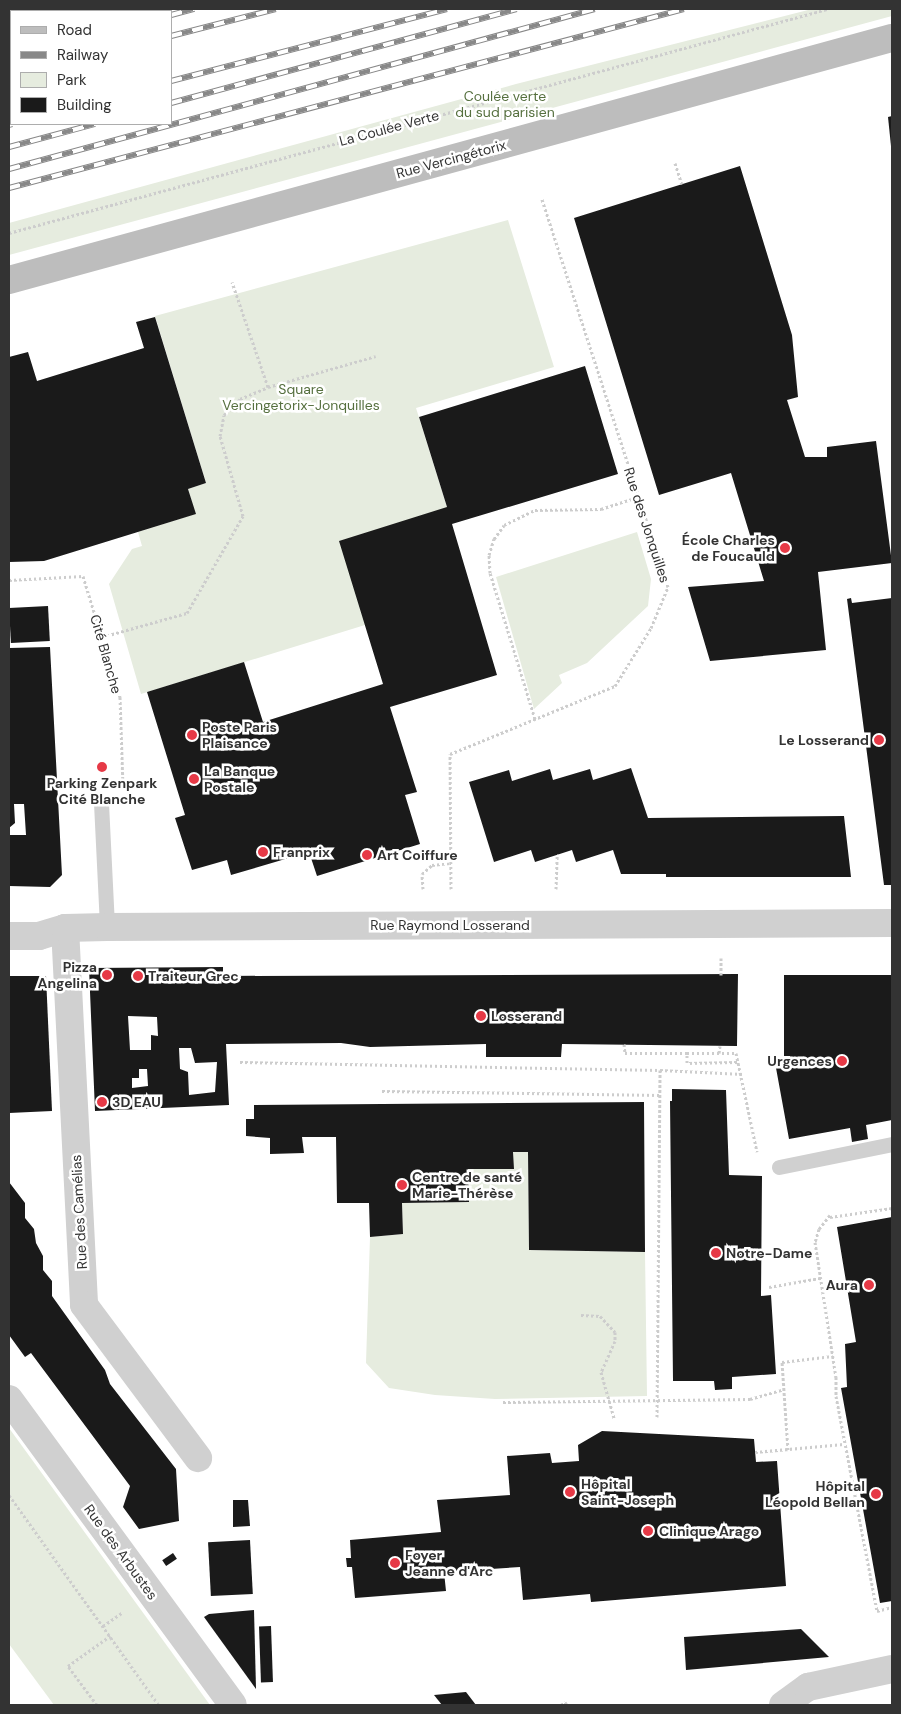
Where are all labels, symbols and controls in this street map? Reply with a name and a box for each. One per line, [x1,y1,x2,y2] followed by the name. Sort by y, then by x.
[10,10,172,125] legend
[57,20,92,40] text: Road
[57,45,108,65] text: Railway
[57,70,87,90] text: Park
[455,88,555,120] park label: Coulée verte du sud parisien
[57,95,112,115] text: Building
[337,107,441,149] street label: La Coulée Verte
[394,136,508,182] street label: Rue Vercingétorix
[222,381,380,414] park label: Square Vercingetorix-Jonquilles
[620,465,674,585] street label: Rue des Jonquilles
[682,532,775,564] place label: École Charles de Foucauld
[779,542,791,554] marker: École Charles de Foucauld
[87,612,125,696] street label: Cité Blanche
[202,719,277,752] place label: Poste Paris Plaisance
[186,729,198,741] marker: Poste Paris Plaisance
[779,732,869,748] place label: Le Losserand
[873,734,885,746] marker: Le Losserand
[96,761,108,773] marker: Parking Zenpark Cité Blanche
[204,763,275,796] place label: La Banque Postale
[188,773,200,785] marker: La Banque Postale
[47,775,157,808] place label: Parking Zenpark Cité Blanche
[273,844,330,860] place label: Franprix
[257,846,269,858] marker: Franprix
[377,847,458,863] place label: Art Coiffure
[361,849,373,861] marker: Art Coiffure
[370,917,530,933] street label: Rue Raymond Losserand
[38,959,97,992] place label: Pizza Angelina
[148,968,239,984] place label: Traiteur Grec
[101,969,113,981] marker: Pizza Angelina
[132,970,144,982] marker: Traiteur Grec
[491,1008,562,1024] place label: Losserand
[475,1010,487,1022] marker: Losserand
[767,1053,832,1069] place label: Urgences
[836,1055,848,1067] marker: Urgences
[112,1094,161,1110] place label: 3D EAU
[96,1096,108,1108] marker: 3D EAU
[68,1154,90,1270] street label: Rue des Camélias
[412,1169,522,1202] place label: Centre de santé Marie-Thérèse
[396,1179,408,1191] marker: Centre de santé Marie-Thérèse
[726,1245,812,1261] place label: Notre-Dame
[710,1247,722,1259] marker: Notre-Dame
[826,1277,858,1293] place label: Aura
[862,1278,876,1292] marker: Aura
[581,1476,674,1508] place label: Hôpital Saint-Joseph
[765,1478,865,1510] place label: Hôpital Léopold Bellan
[563,1485,577,1499] marker: Hôpital Saint-Joseph
[869,1487,883,1501] marker: Hôpital Léopold Bellan
[81,1501,161,1603] street label: Rue des Arbustes
[659,1523,759,1539] place label: Clinique Arago
[641,1524,655,1538] marker: Clinique Arago
[405,1547,493,1580] place label: Foyer Jeanne d'Arc
[389,1557,401,1569] marker: Foyer Jeanne d'Arc

